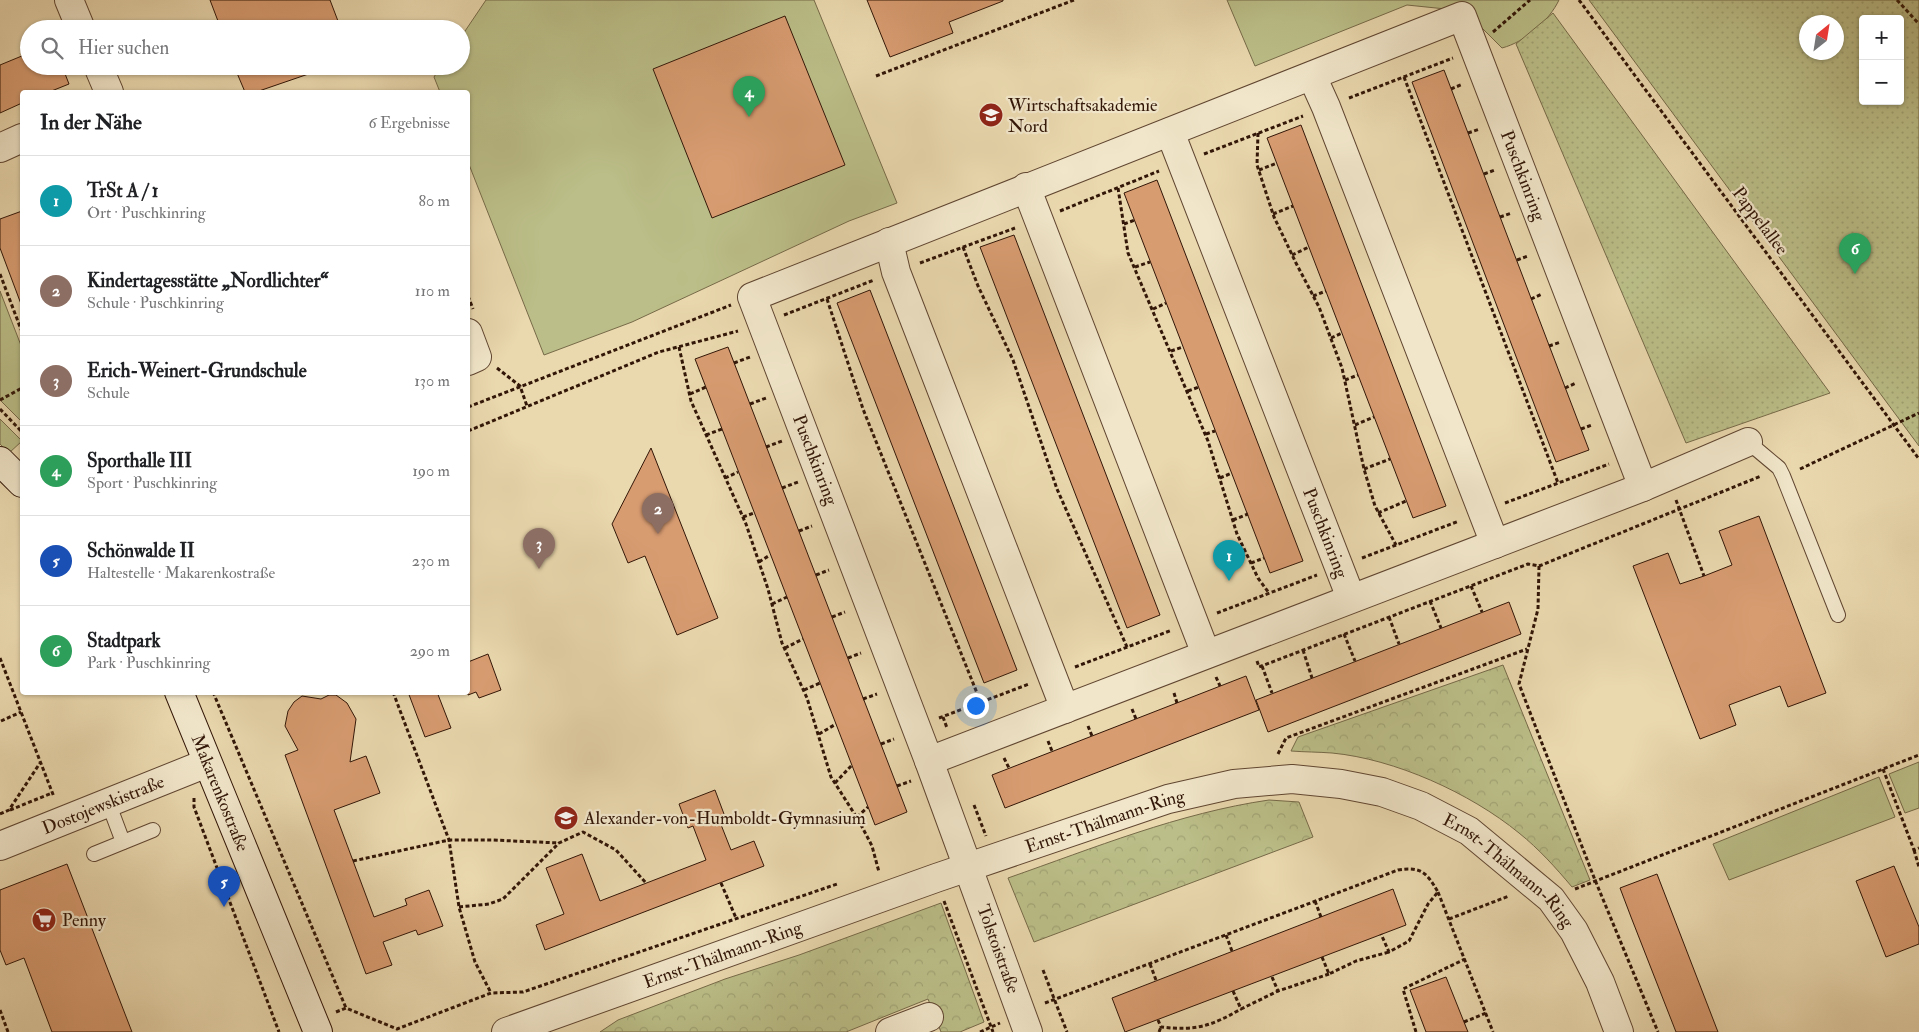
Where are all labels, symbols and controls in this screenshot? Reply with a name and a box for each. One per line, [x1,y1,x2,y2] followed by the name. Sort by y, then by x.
[1799,15,1844,60] north arrow
[1859,15,1904,105] map controls
[1859,15,1904,60] button: +
[20,20,470,75] search box
[38,34,66,62] icon: search
[78,36,169,60] text: Hier suchen
[1859,60,1904,105] button: −
[733,76,765,117] pin: 4
[1007,94,1158,138] place label: Wirtschaftsakademie Nord
[978,102,1004,128] school or university icon: Wirtschaftsakademie Nord
[40,109,142,136] text: In der Nähe
[369,113,450,133] text: 6 Ergebnisse
[1495,127,1551,225] street label: Puschkinring
[87,179,159,203] text: TrSt A / 1
[1727,182,1793,260] street label: Pappelallee
[53,191,59,211] text: 1
[419,191,450,211] text: 80 m
[87,203,206,223] text: Ort · Puschkinring
[1839,233,1871,274] pin: 6
[87,269,329,293] text: Kindertagesstätte „Nordlichter“
[52,281,60,301] text: 2
[415,281,450,301] text: 110 m
[87,293,224,313] text: Schule · Puschkinring
[87,359,307,383] text: Erich-Weinert-Grundschule
[53,371,59,391] text: 3
[414,371,450,391] text: 130 m
[87,383,130,403] text: Schule
[787,412,843,510] street label: Puschkinring
[87,449,192,473] text: Sporthalle III
[52,461,60,481] text: 4
[412,461,450,481] text: 190 m
[87,473,217,493] text: Sport · Puschkinring
[1298,484,1354,582] street label: Puschkinring
[642,493,674,534] pin: 2
[523,528,555,569] pin: 3
[87,539,195,563] text: Schönwalde II
[1213,540,1245,581] pin: 1
[52,551,60,571] text: 5
[412,551,450,571] text: 230 m
[87,563,275,583] text: Haltestelle · Makarenkostraße
[87,629,161,653] text: Stadtpark
[52,641,60,661] text: 6
[410,641,450,661] text: 290 m
[87,653,210,673] text: Park · Puschkinring
[963,693,989,719] your location
[186,731,255,855] street label: Makarenkostraße
[39,770,168,840] street label: Dostojewskistraße
[1022,784,1188,858] street label: Ernst-Thälmann-Ring
[553,805,579,831] school or university icon: Alexander-von-Humboldt-Gymnasium
[583,807,866,830] place label: Alexander-von-Humboldt-Gymnasium
[1439,808,1580,933] street label: Ernst-Thälmann-Ring
[208,866,240,907] pin: 5
[971,901,1025,997] street label: Tolstoistraße
[31,907,57,933] supermarket icon: Penny
[62,909,107,932] place label: Penny
[640,915,806,993] street label: Ernst-Thälmann-Ring

